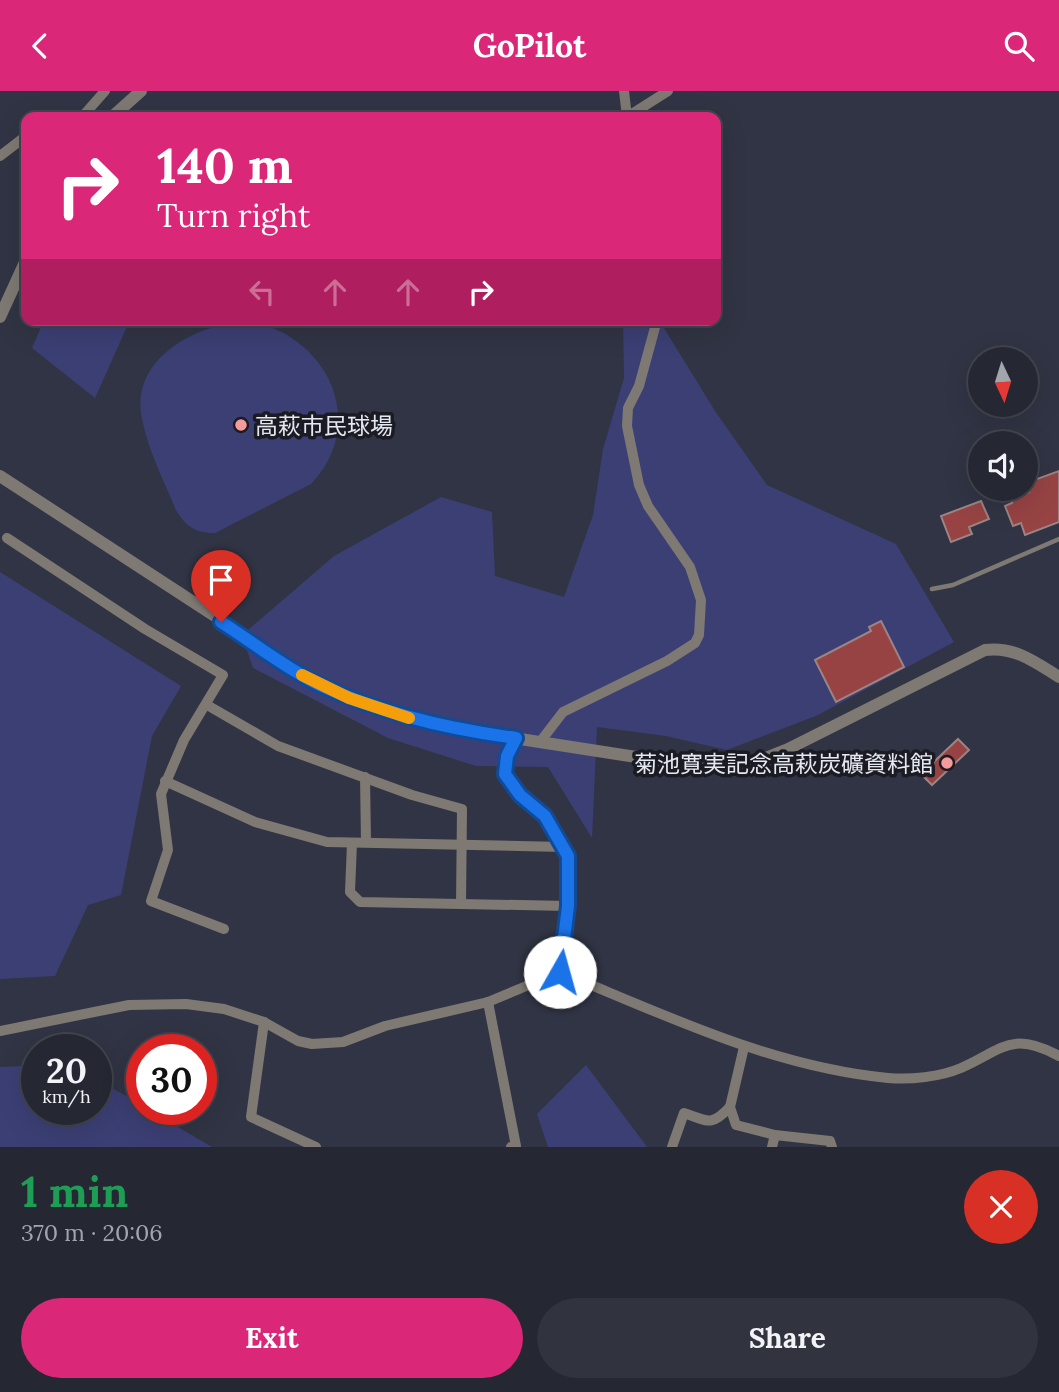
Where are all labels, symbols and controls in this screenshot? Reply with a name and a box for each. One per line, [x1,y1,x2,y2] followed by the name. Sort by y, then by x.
[473,25,586,66] text: GoPilot
[21,27,59,65] icon: back
[1000,27,1038,65] icon: search
[157,134,293,196] text: 140 m
[42,140,133,231] icon: right
[157,195,310,236] text: Turn right
[243,273,281,311] icon: left
[316,273,354,311] icon: ahead
[389,273,427,311] icon: ahead
[462,273,500,311] icon: right
[968,347,1038,417] north arrow
[968,347,1038,501] map controls
[255,411,393,440] place label: 高萩市民球場
[233,417,249,433] marker: 高萩市民球場
[968,431,1038,501] button: sound
[191,550,251,622] pin
[202,561,240,599] icon: arrive
[634,749,933,778] place label: 菊池寛実記念高萩炭礦資料館
[939,755,955,771] marker: 菊池寛実記念高萩炭礦資料館
[523,935,597,1009] position arrow
[126,1034,217,1125] speed limit sign: 30
[46,1048,87,1093] text: 20
[42,1085,91,1108] text: km/h
[21,1165,128,1219] text: 1 min
[964,1170,1038,1244] button: close
[21,1218,163,1247] text: 370 m · 20:06
[21,1298,523,1378] button: Exit
[537,1298,1038,1378] button: Share

